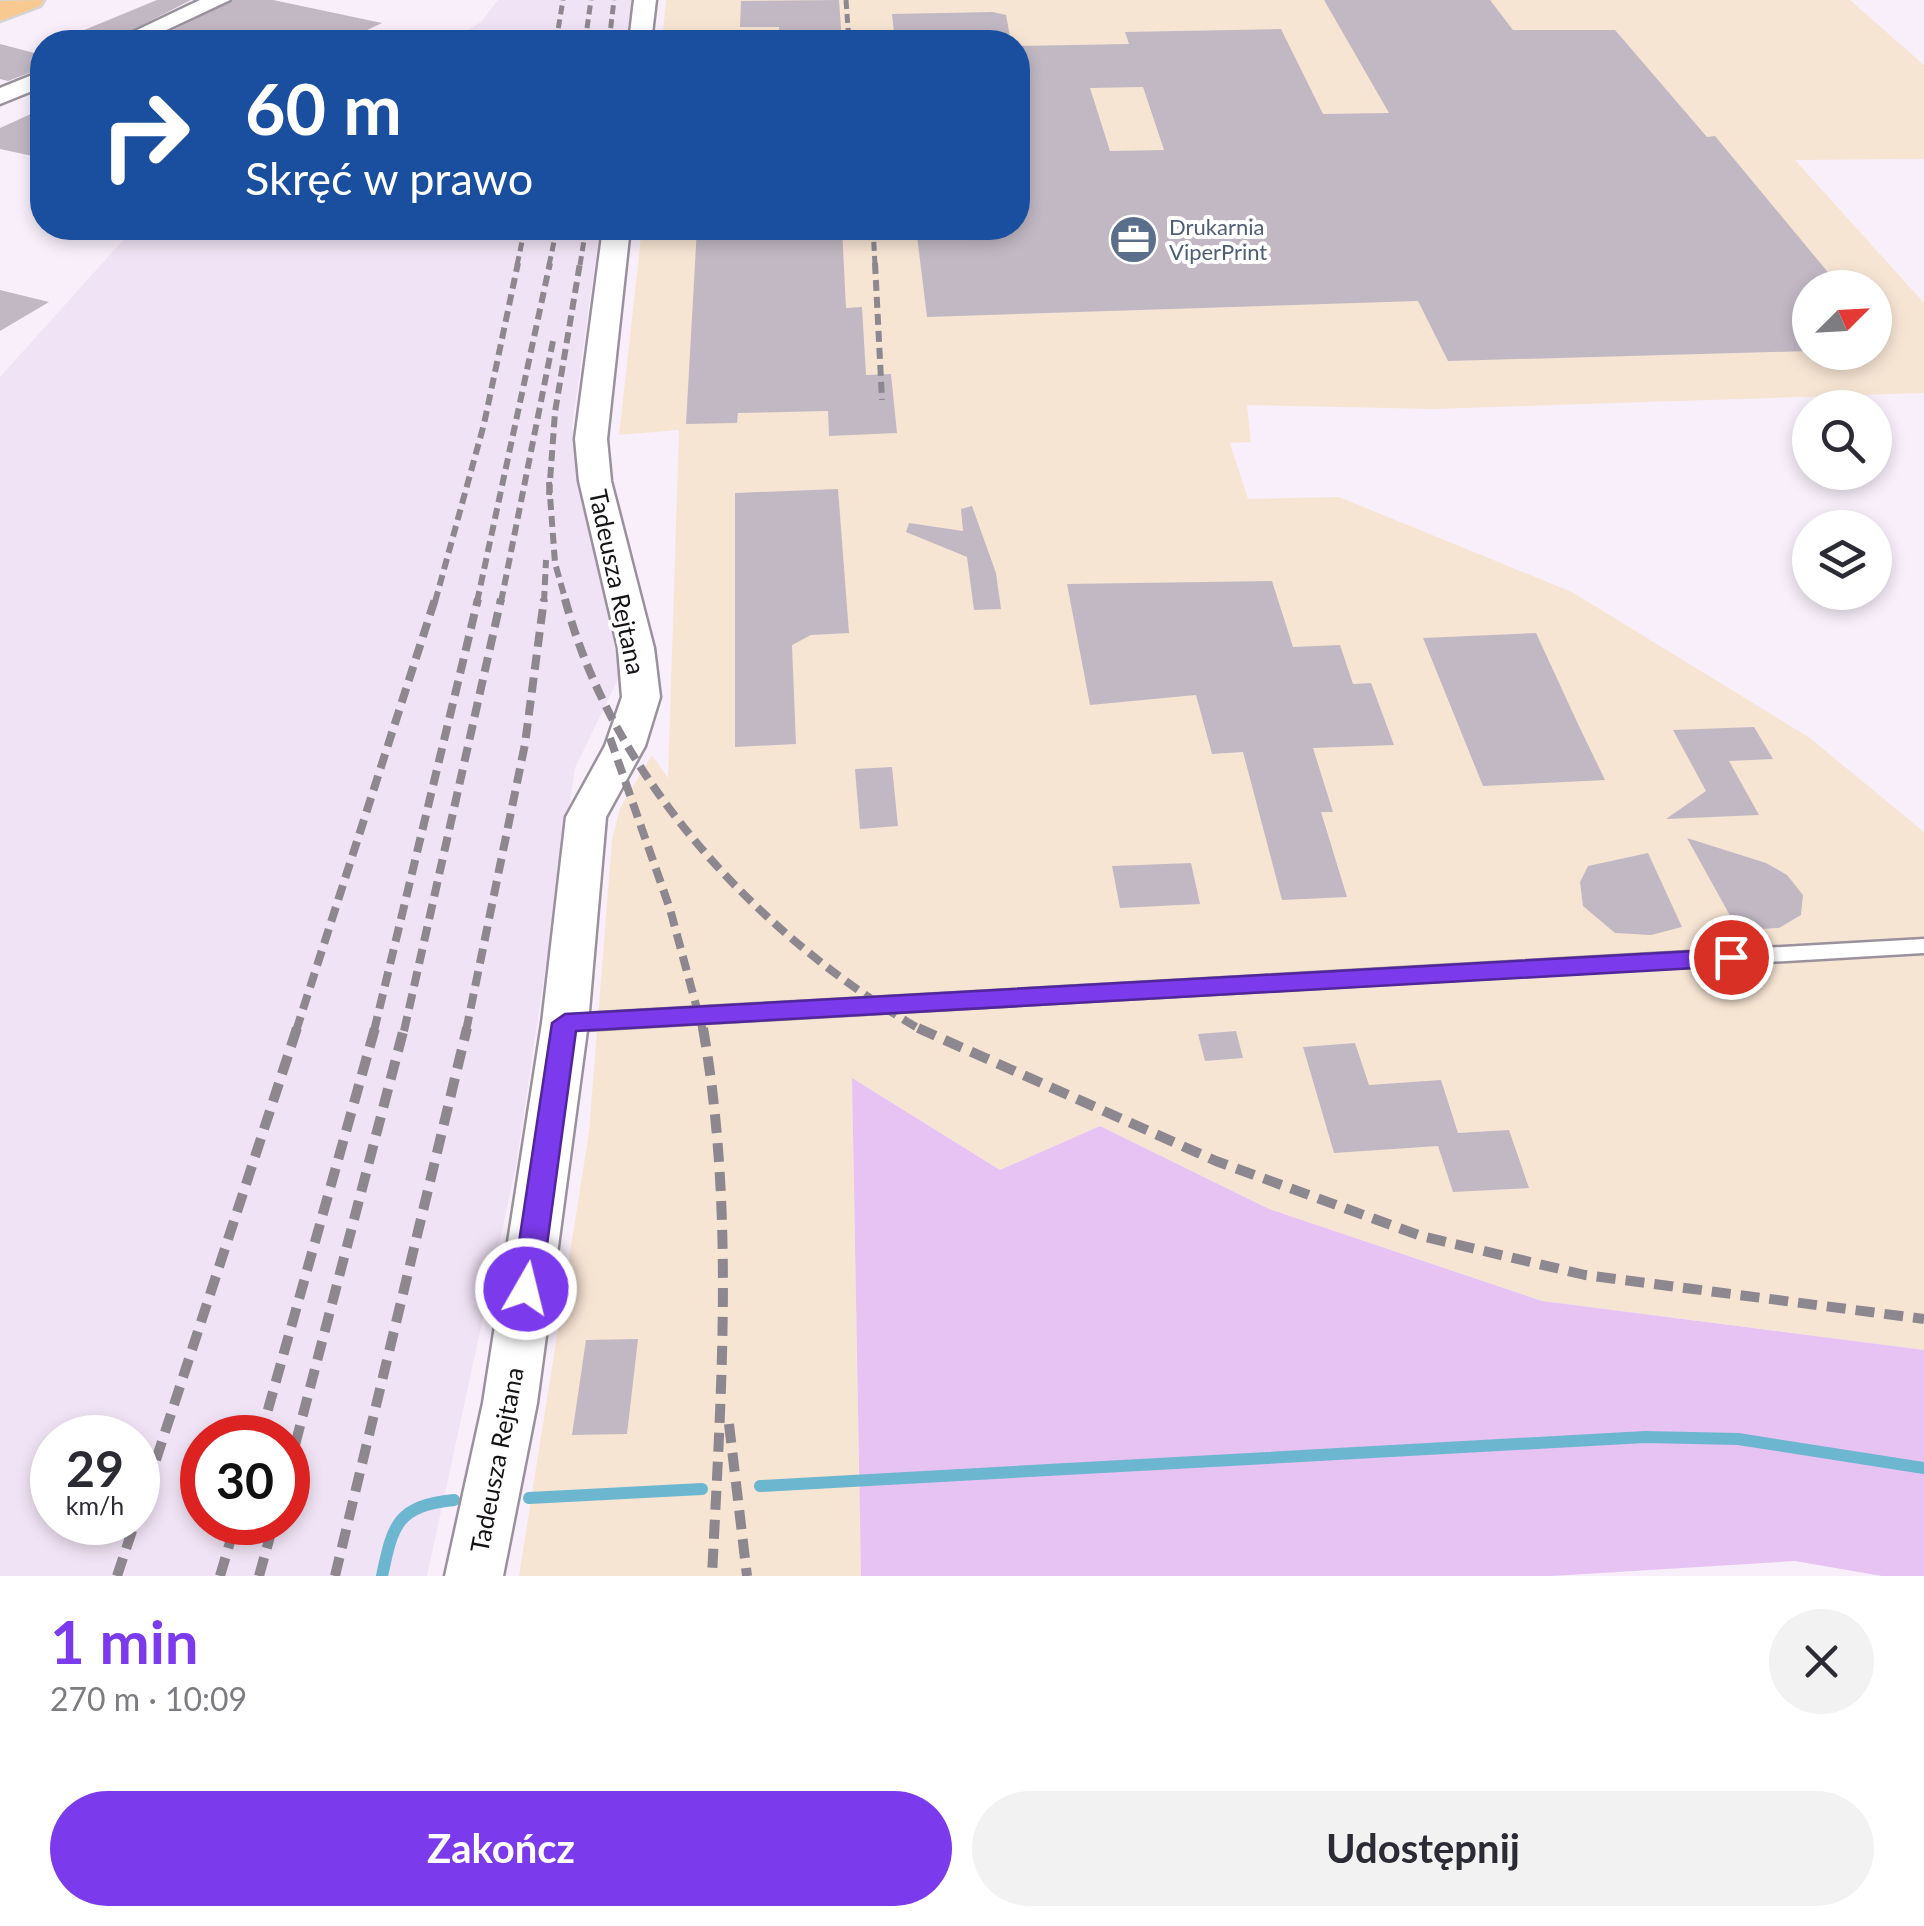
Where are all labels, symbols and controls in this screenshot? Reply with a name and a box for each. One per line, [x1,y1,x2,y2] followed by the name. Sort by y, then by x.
[245,66,402,150] text: 60 m
[80,70,210,200] icon: right
[245,151,533,205] text: Skręć w prawo
[1169,213,1267,265] place label: Drukarnia ViperPrint
[1108,214,1160,266] office icon: Drukarnia ViperPrint
[1792,270,1892,370] north arrow
[1792,270,1892,610] map controls
[1792,390,1892,490] button: search
[584,487,652,677] street label: Tadeusza Rejtana
[1792,510,1892,610] button: layers
[1689,915,1774,1000] pin
[1704,930,1759,985] icon: arrive
[474,1237,578,1341] position arrow
[463,1365,529,1555] street label: Tadeusza Rejtana
[180,1415,310,1545] speed limit sign: 30
[66,1438,124,1498] text: 29
[66,1490,124,1520] text: km/h
[50,1605,199,1677] text: 1 min
[1769,1609,1874,1714] button: close
[50,1679,247,1718] text: 270 m · 10:09
[50,1791,952,1906] button: Zakończ
[972,1791,1874,1906] button: Udostępnij

